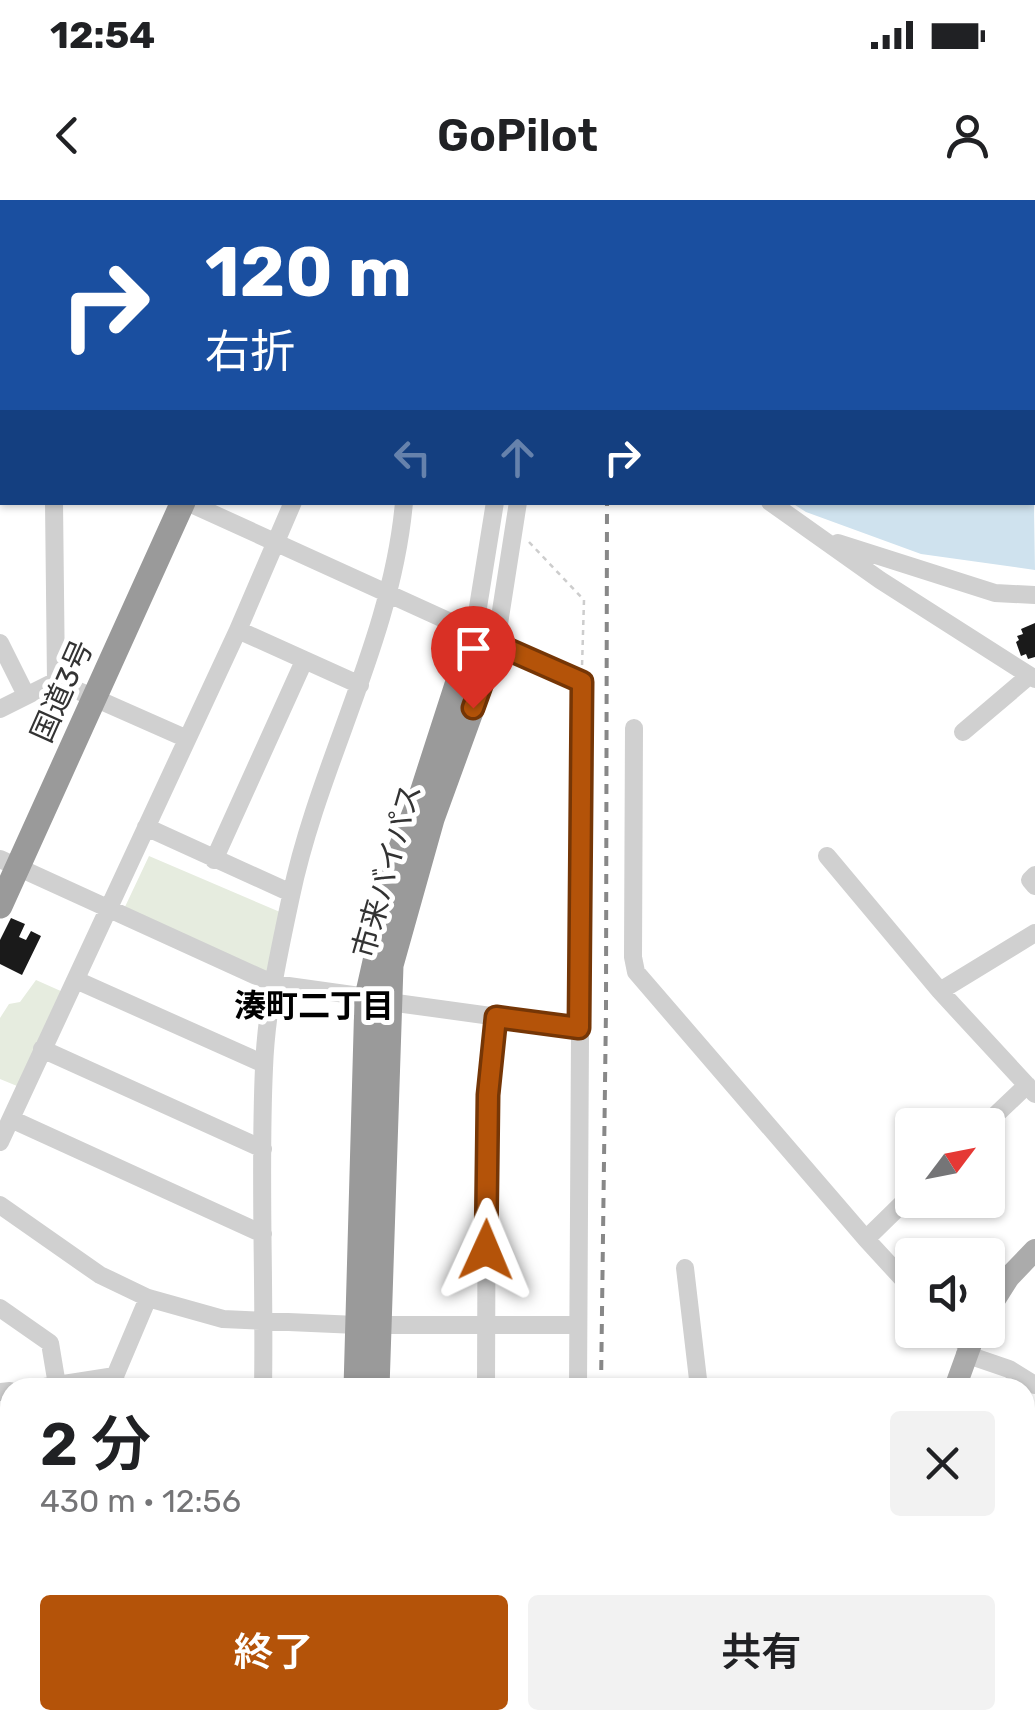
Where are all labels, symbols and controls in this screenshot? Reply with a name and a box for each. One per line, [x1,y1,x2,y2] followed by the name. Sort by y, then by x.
[50,12,155,58] text: 12:54
[40,108,95,163] icon: back
[940,108,995,163] icon: person
[437,109,598,162] text: GoPilot
[205,231,412,314] text: 120 m
[40,240,170,370] icon: right
[205,325,295,378] text: 右折
[385,430,440,485] icon: left
[490,430,545,485] icon: ahead
[595,430,650,485] icon: right
[431,606,516,709] pin
[446,621,501,676] icon: arrive
[24,634,100,748] street label: 国道3号
[345,780,429,962] street label: 市来バイパス
[234,987,394,1025] district label: 湊町二丁目
[895,1108,1005,1218] north arrow
[895,1108,1005,1348] map controls
[434,1198,538,1302] position arrow
[895,1238,1005,1348] button: sound
[40,1409,151,1480] text: 2 分
[890,1411,995,1516] button: close
[40,1482,241,1520] text: 430 m · 12:56
[40,1595,508,1710] button: 終了
[528,1595,995,1710] button: 共有

